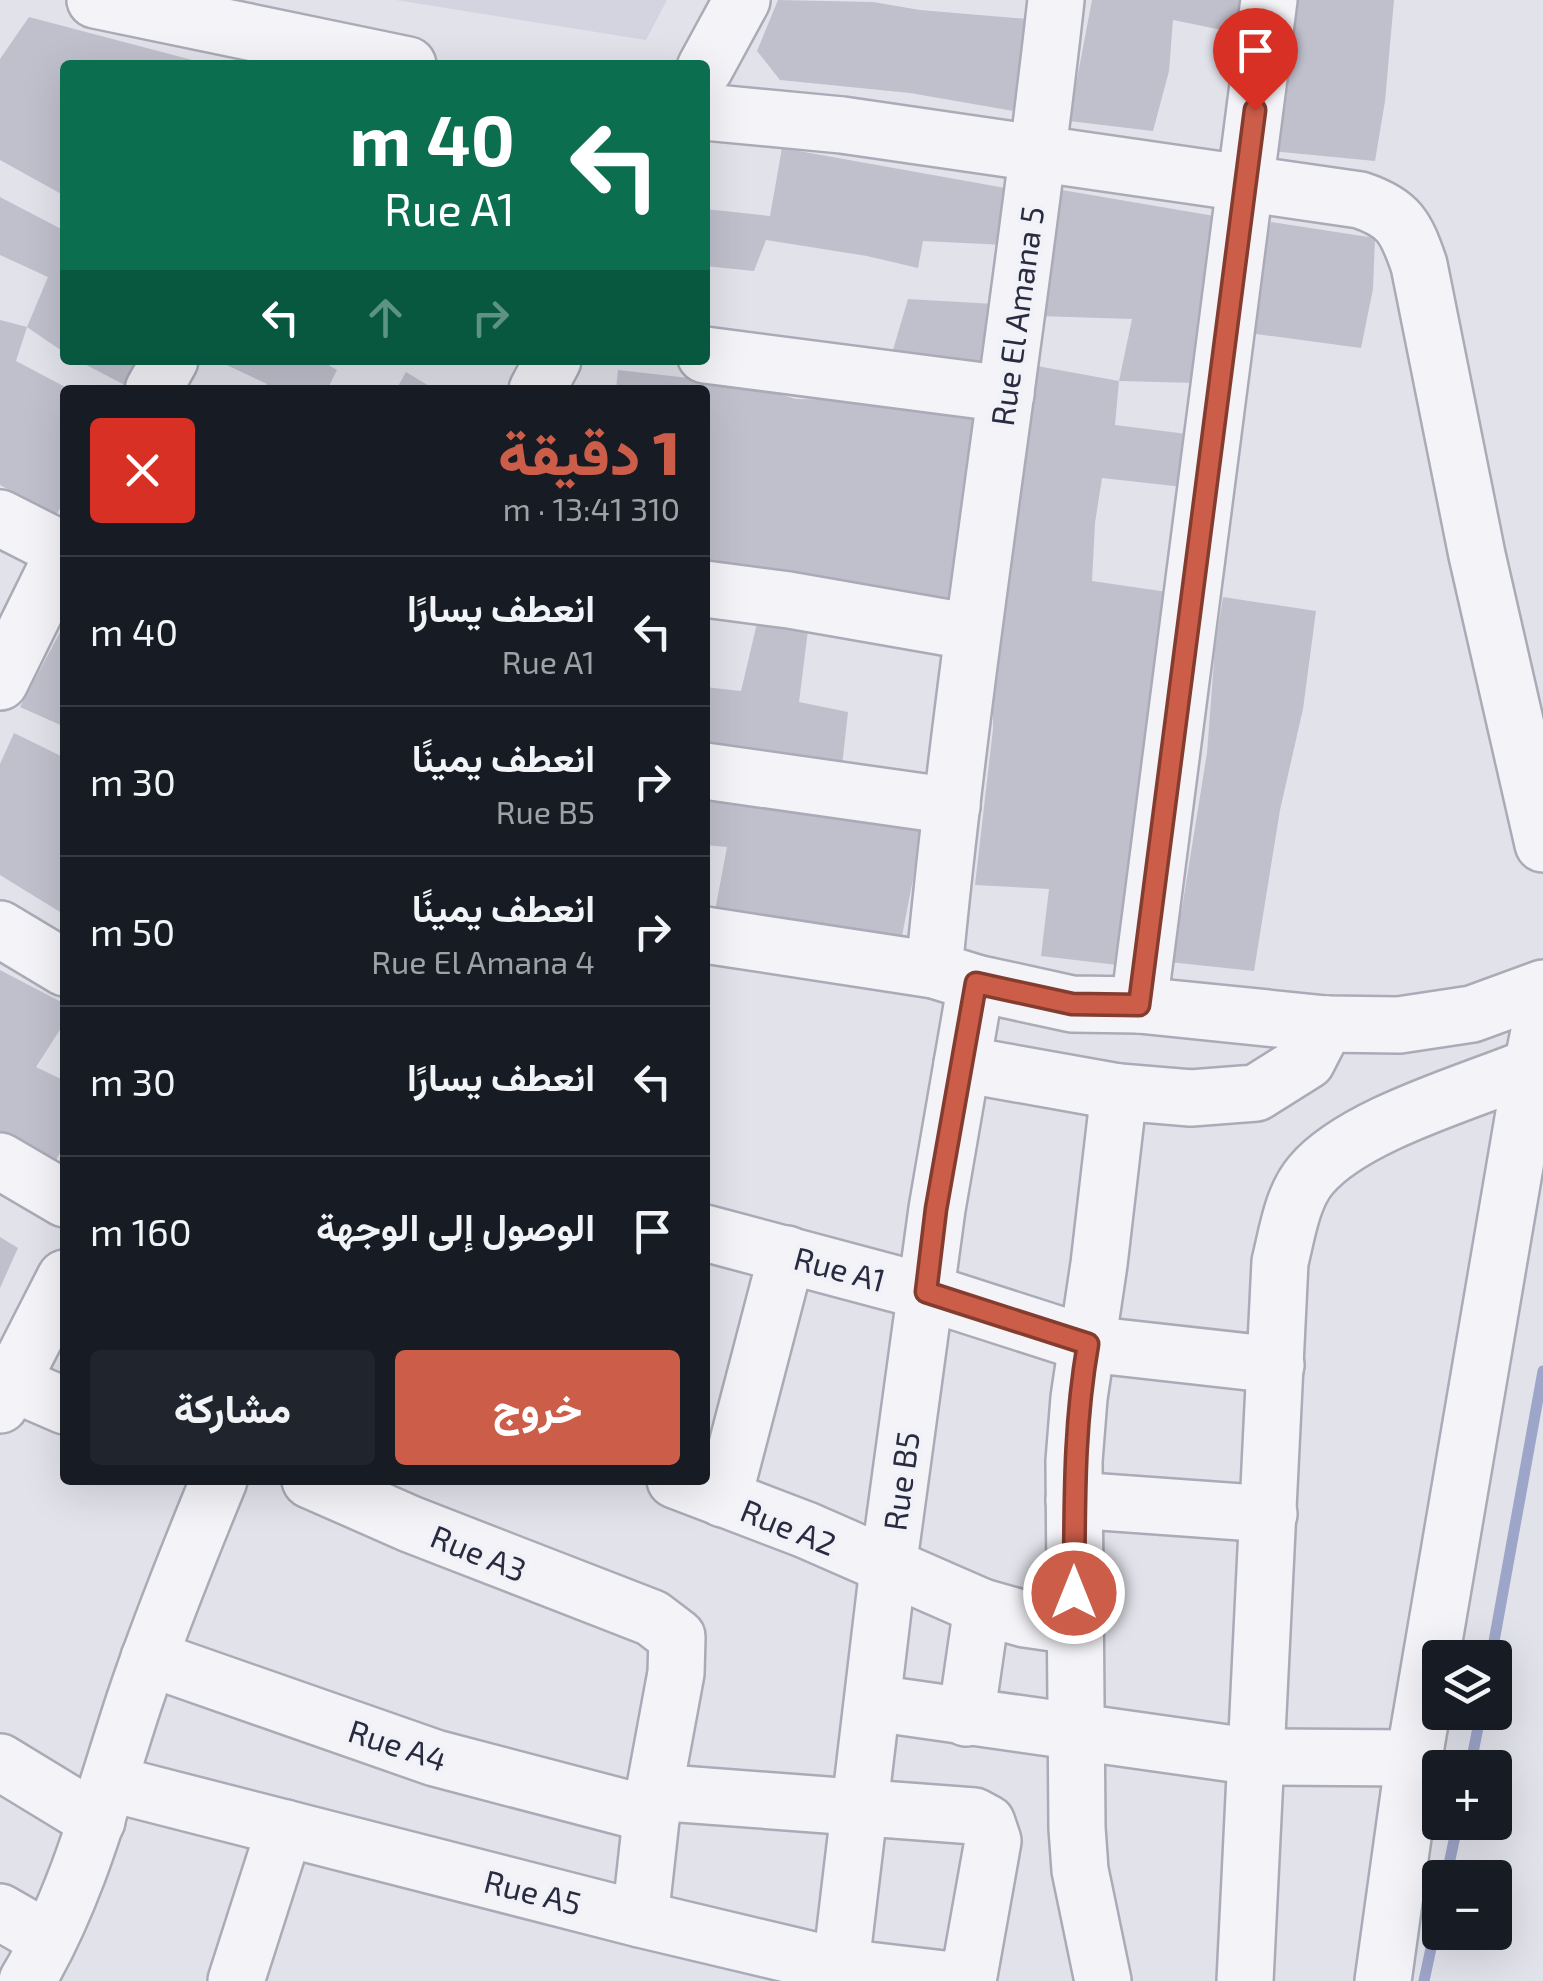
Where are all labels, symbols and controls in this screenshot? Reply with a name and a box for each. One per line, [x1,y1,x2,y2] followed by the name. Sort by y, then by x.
[1213,8,1298,111] pin
[1228,23,1283,78] icon: arrive
[349,96,515,180] text: 40 m
[550,100,680,230] icon: left
[384,181,515,235] text: Rue A1
[982,204,1050,428] street label: Rue El Amana 5
[253,290,308,345] icon: left
[358,290,413,345] icon: ahead
[463,290,518,345] icon: right
[498,415,680,487] text: 1 دقيقة
[90,418,195,523] button: close
[503,489,680,527] text: 310 m · 13:41
[407,584,595,630] text: انعطف يسارًا
[625,604,680,659] icon: left
[90,608,178,654] text: 40 m
[502,642,595,680] text: Rue A1
[412,734,595,780] text: انعطف يمينًا
[625,754,680,809] icon: right
[90,758,176,804] text: 30 m
[496,792,595,830] text: Rue B5
[412,884,595,930] text: انعطف يمينًا
[625,904,680,959] icon: right
[90,908,175,954] text: 50 m
[371,942,595,980] text: Rue El Amana 4
[407,1053,595,1099] text: انعطف يسارًا
[625,1054,680,1109] icon: left
[90,1058,176,1104] text: 30 m
[316,1203,595,1249] text: الوصول إلى الوجهة
[625,1204,680,1259] icon: arrive
[90,1208,192,1254] text: 160 m
[790,1238,890,1298] street label: Rue A1
[90,1350,375,1465] button: مشاركة
[395,1350,680,1465] button: خروج
[874,1429,926,1533] street label: Rue B5
[736,1490,842,1562] street label: Rue A2
[426,1516,532,1588] street label: Rue A3
[1022,1541,1126,1645] position arrow
[1422,1640,1512,1950] map controls
[1422,1640,1512,1730] button: layers
[344,1710,452,1778] street label: Rue A4
[1422,1750,1512,1840] button: +
[1422,1860,1512,1950] button: −
[481,1861,585,1921] street label: Rue A5

